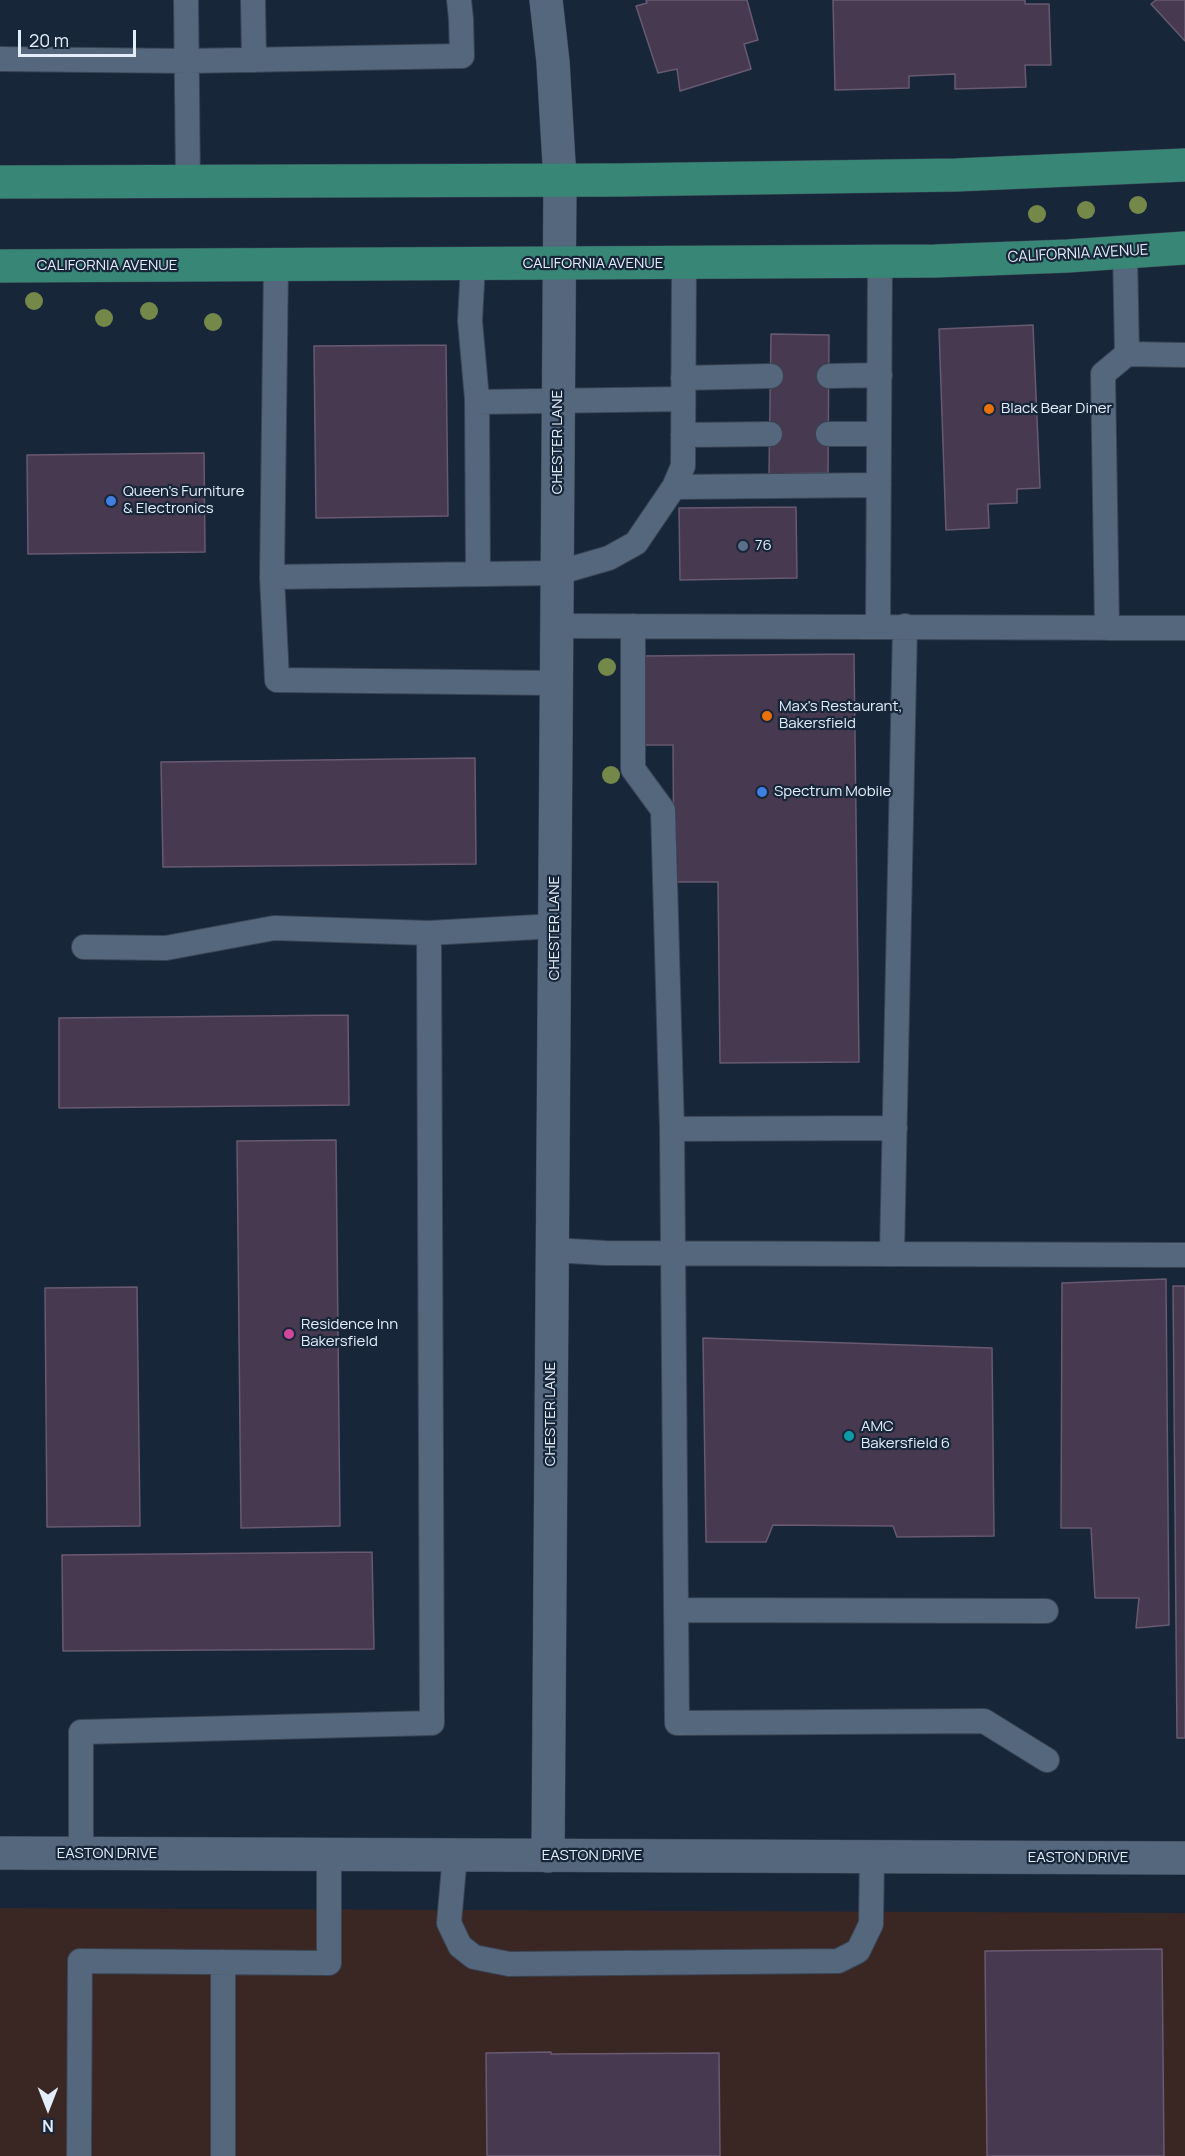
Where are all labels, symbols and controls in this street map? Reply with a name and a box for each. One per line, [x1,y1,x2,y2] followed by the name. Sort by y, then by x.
[21,18,140,56] scale bar
[29,28,69,52] text: 20 m
[1007,241,1149,267] street label: CALIFORNIA AVENUE
[523,255,663,273] street label: CALIFORNIA AVENUE
[37,257,177,275] street label: CALIFORNIA AVENUE
[549,390,567,494] street label: CHESTER LANE
[1001,400,1112,418] place label: Black Bear Diner
[982,402,996,416] marker: Black Bear Diner
[123,483,244,518] place label: Queen's Furniture & Electronics
[104,494,118,508] marker: Queen's Furniture & Electronics
[755,537,772,555] place label: 76
[736,539,750,553] marker: 76
[779,698,902,733] place label: Max's Restaurant, Bakersfield
[760,709,774,723] marker: Max's Restaurant, Bakersfield
[774,783,891,801] place label: Spectrum Mobile
[755,785,769,799] marker: Spectrum Mobile
[546,876,564,980] street label: CHESTER LANE
[301,1316,398,1351] place label: Residence Inn Bakersfield
[282,1327,296,1341] marker: Residence Inn Bakersfield
[542,1362,560,1466] street label: CHESTER LANE
[861,1418,950,1453] place label: AMC Bakersfield 6
[842,1429,856,1443] marker: AMC Bakersfield 6
[57,1845,157,1863] street label: EASTON DRIVE
[542,1847,642,1865] street label: EASTON DRIVE
[1028,1849,1128,1867] street label: EASTON DRIVE
[18,2078,78,2138] north arrow
[42,2115,54,2137] text: N

